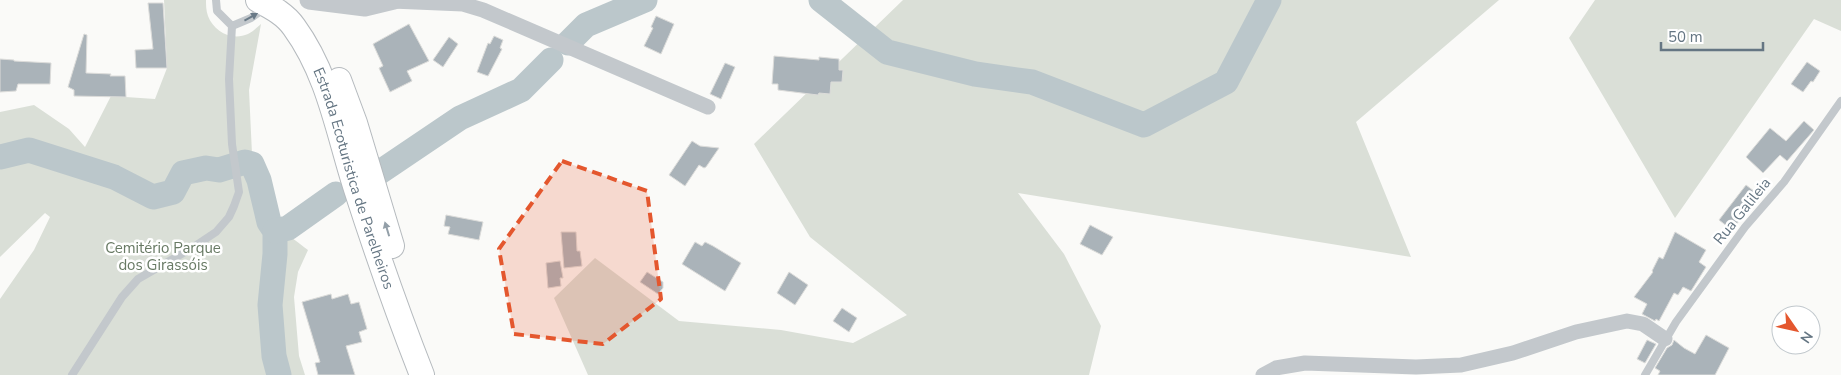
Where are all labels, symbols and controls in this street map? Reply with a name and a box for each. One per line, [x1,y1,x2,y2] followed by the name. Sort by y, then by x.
[244,12,257,21] one-way arrow
[1661,20,1764,52] scale bar
[1668,27,1703,47] text: 50 m
[308,64,399,292] street label: Estrada Ecoturistica de Parelheiros
[1709,173,1775,249] street label: Rua Galileia
[382,222,390,237] one-way arrow
[105,238,221,275] park label: Cemitério Parque dos Girassóis
[1771,305,1821,355] north arrow
[1796,327,1817,347] text: N

